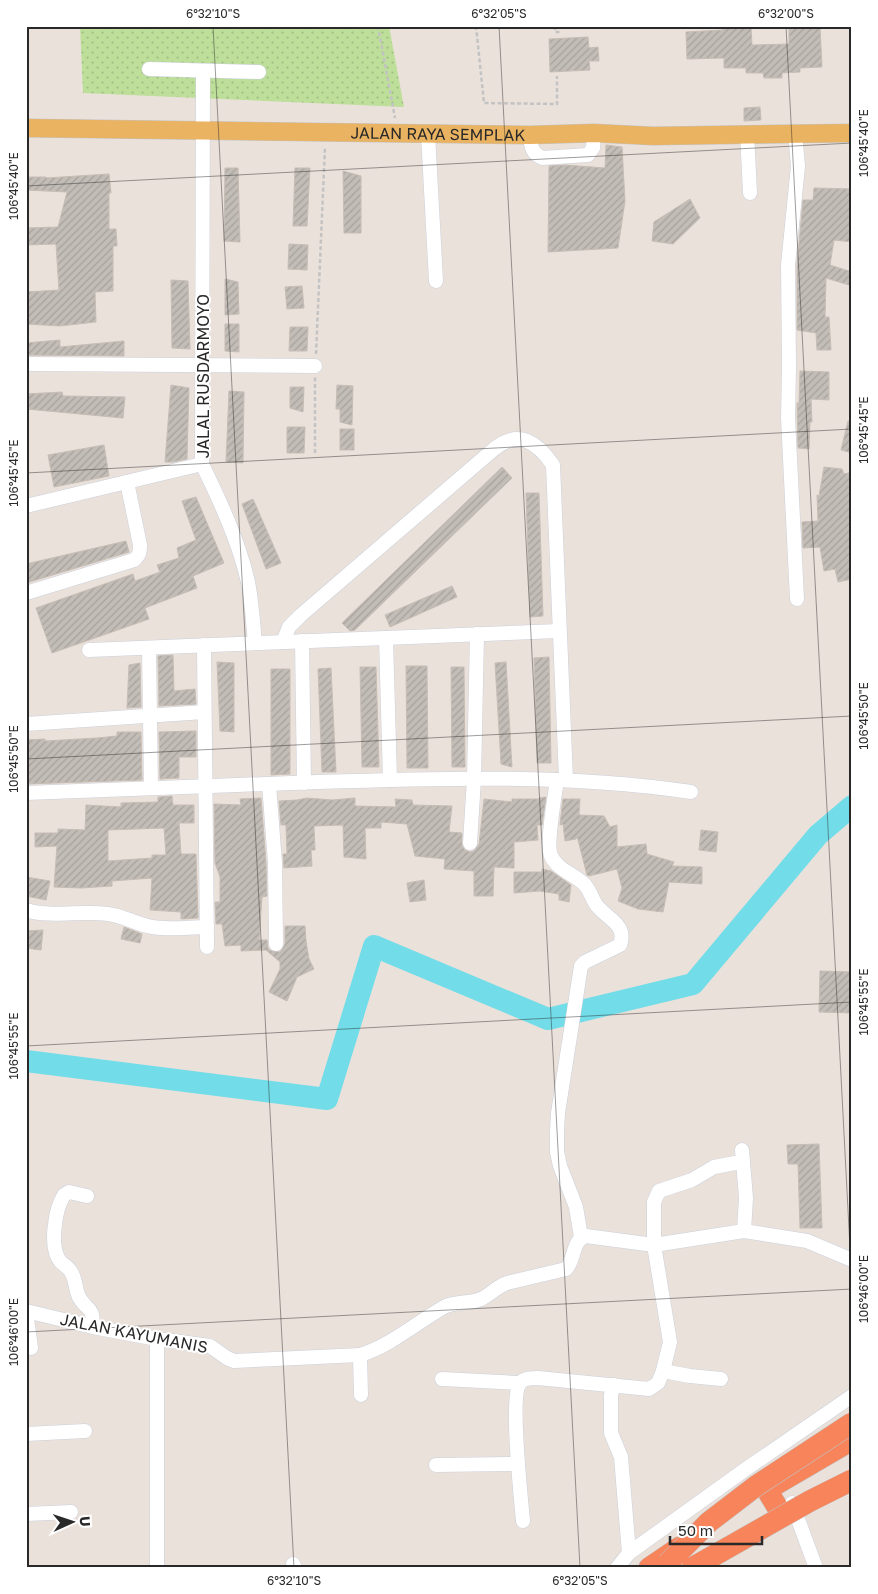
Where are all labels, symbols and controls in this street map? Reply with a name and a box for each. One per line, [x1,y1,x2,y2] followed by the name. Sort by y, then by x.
[186,6,240,21] text: 6°32'10"S
[471,6,527,21] text: 6°32'05"S
[758,6,814,21] text: 6°32'00"S
[856,109,871,177] text: 106°45'40"E
[350,123,525,145] street label: JALAN RAYA SEMPLAK
[6,152,21,220] text: 106°45'40"E
[193,294,213,458] street label: JALAL RUSDARMOYO
[856,396,871,464] text: 106°45'45"E
[6,439,21,507] text: 106°45'45"E
[856,682,871,750] text: 106°45'50"E
[6,725,21,793] text: 106°45'50"E
[856,969,871,1035] text: 106°45'55"E
[6,1013,21,1079] text: 106°45'55"E
[856,1255,871,1323] text: 106°46'00"E
[6,1298,21,1366] text: 106°46'00"E
[59,1309,209,1357] street label: JALAN KAYUMANIS
[48,1496,98,1546] north arrow
[670,1514,763,1546] scale bar
[77,1516,94,1527] text: U
[678,1521,713,1539] text: 50 m
[267,1573,321,1588] text: 6°32'10"S
[552,1573,608,1588] text: 6°32'05"S

